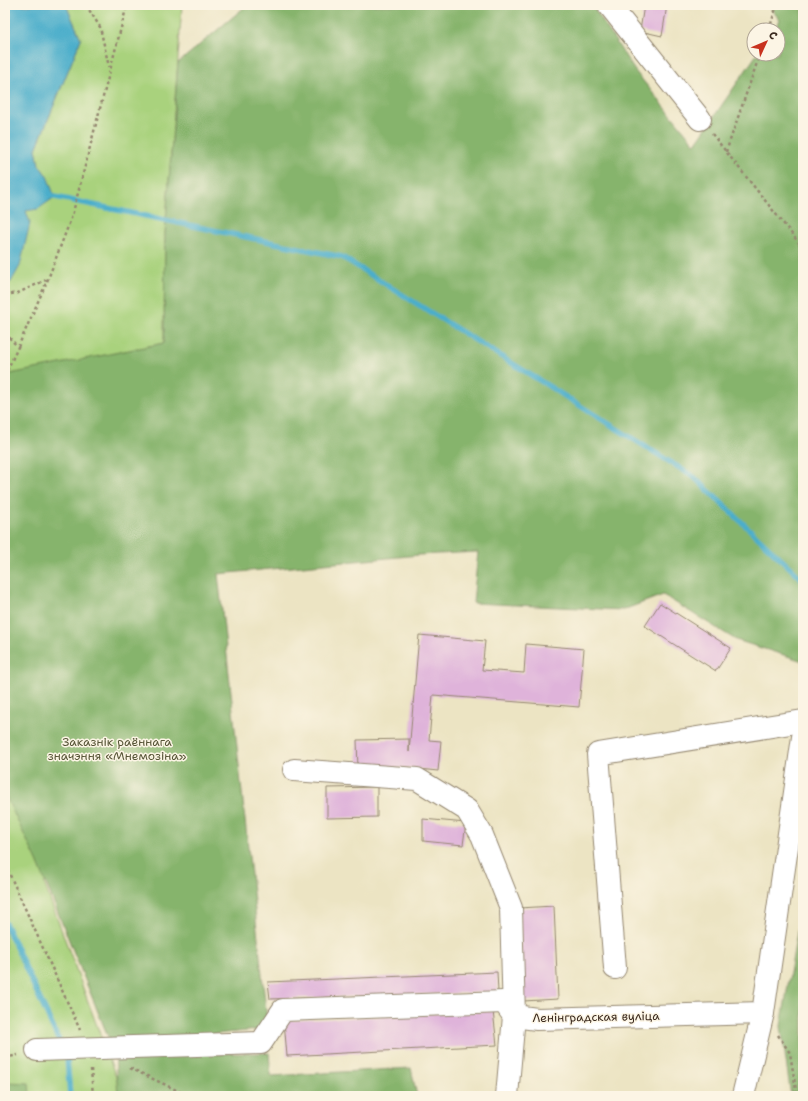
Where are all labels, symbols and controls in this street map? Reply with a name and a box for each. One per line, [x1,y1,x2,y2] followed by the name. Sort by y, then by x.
[746,22,786,62] north arrow
[765,28,781,43] text: С
[48,734,187,764] park label: Заказнік раённага значэння «Мнемозіна»
[532,1008,660,1026] street label: Ленінградская вуліца

